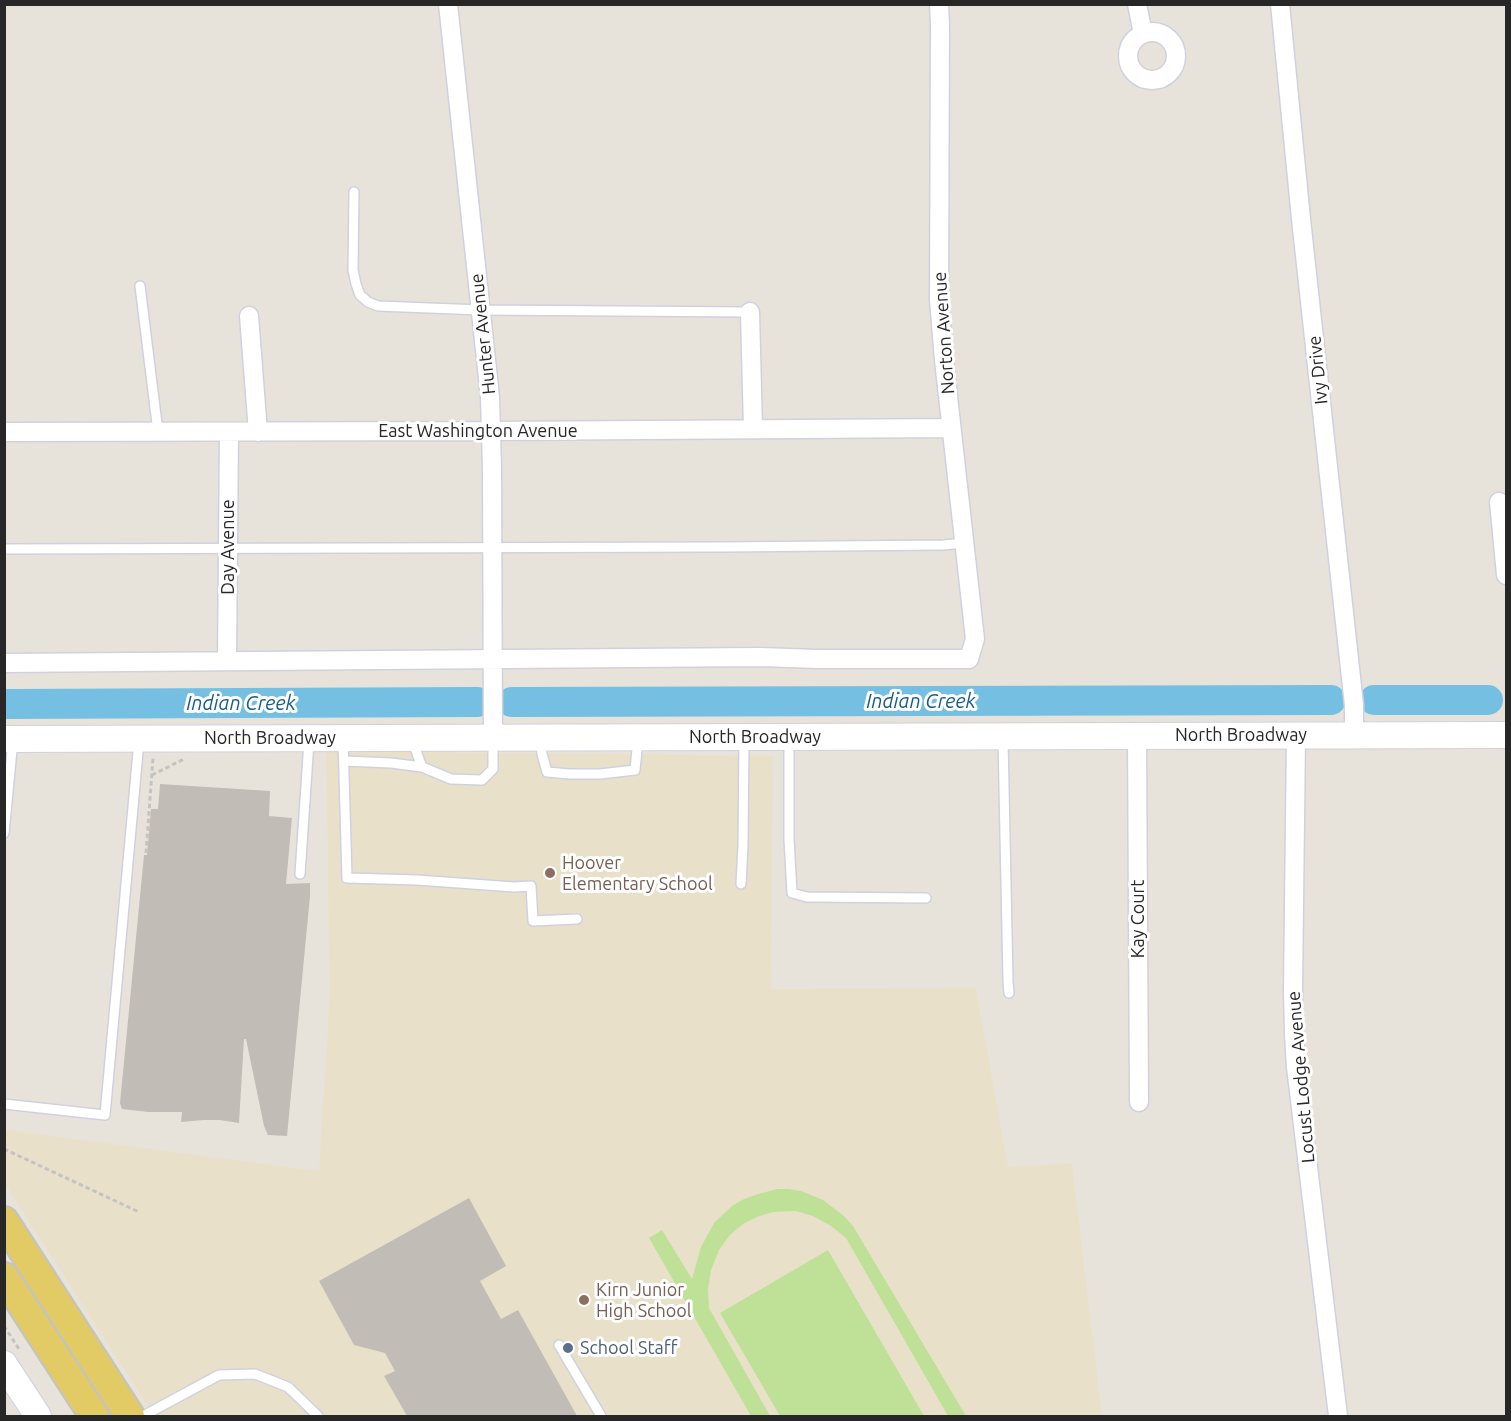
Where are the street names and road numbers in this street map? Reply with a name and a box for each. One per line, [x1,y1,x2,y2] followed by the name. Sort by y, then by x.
[929,271,959,395] street label: Norton Avenue
[466,272,500,396] street label: Hunter Avenue
[1304,335,1332,405] street label: Ivy Drive
[378,420,578,442] street label: East Washington Avenue
[217,499,239,595] street label: Day Avenue
[1175,724,1307,746] street label: North Broadway
[689,726,821,748] street label: North Broadway
[204,727,336,749] street label: North Broadway
[1127,880,1149,958] street label: Kay Court
[1283,990,1319,1164] street label: Locust Lodge Avenue

